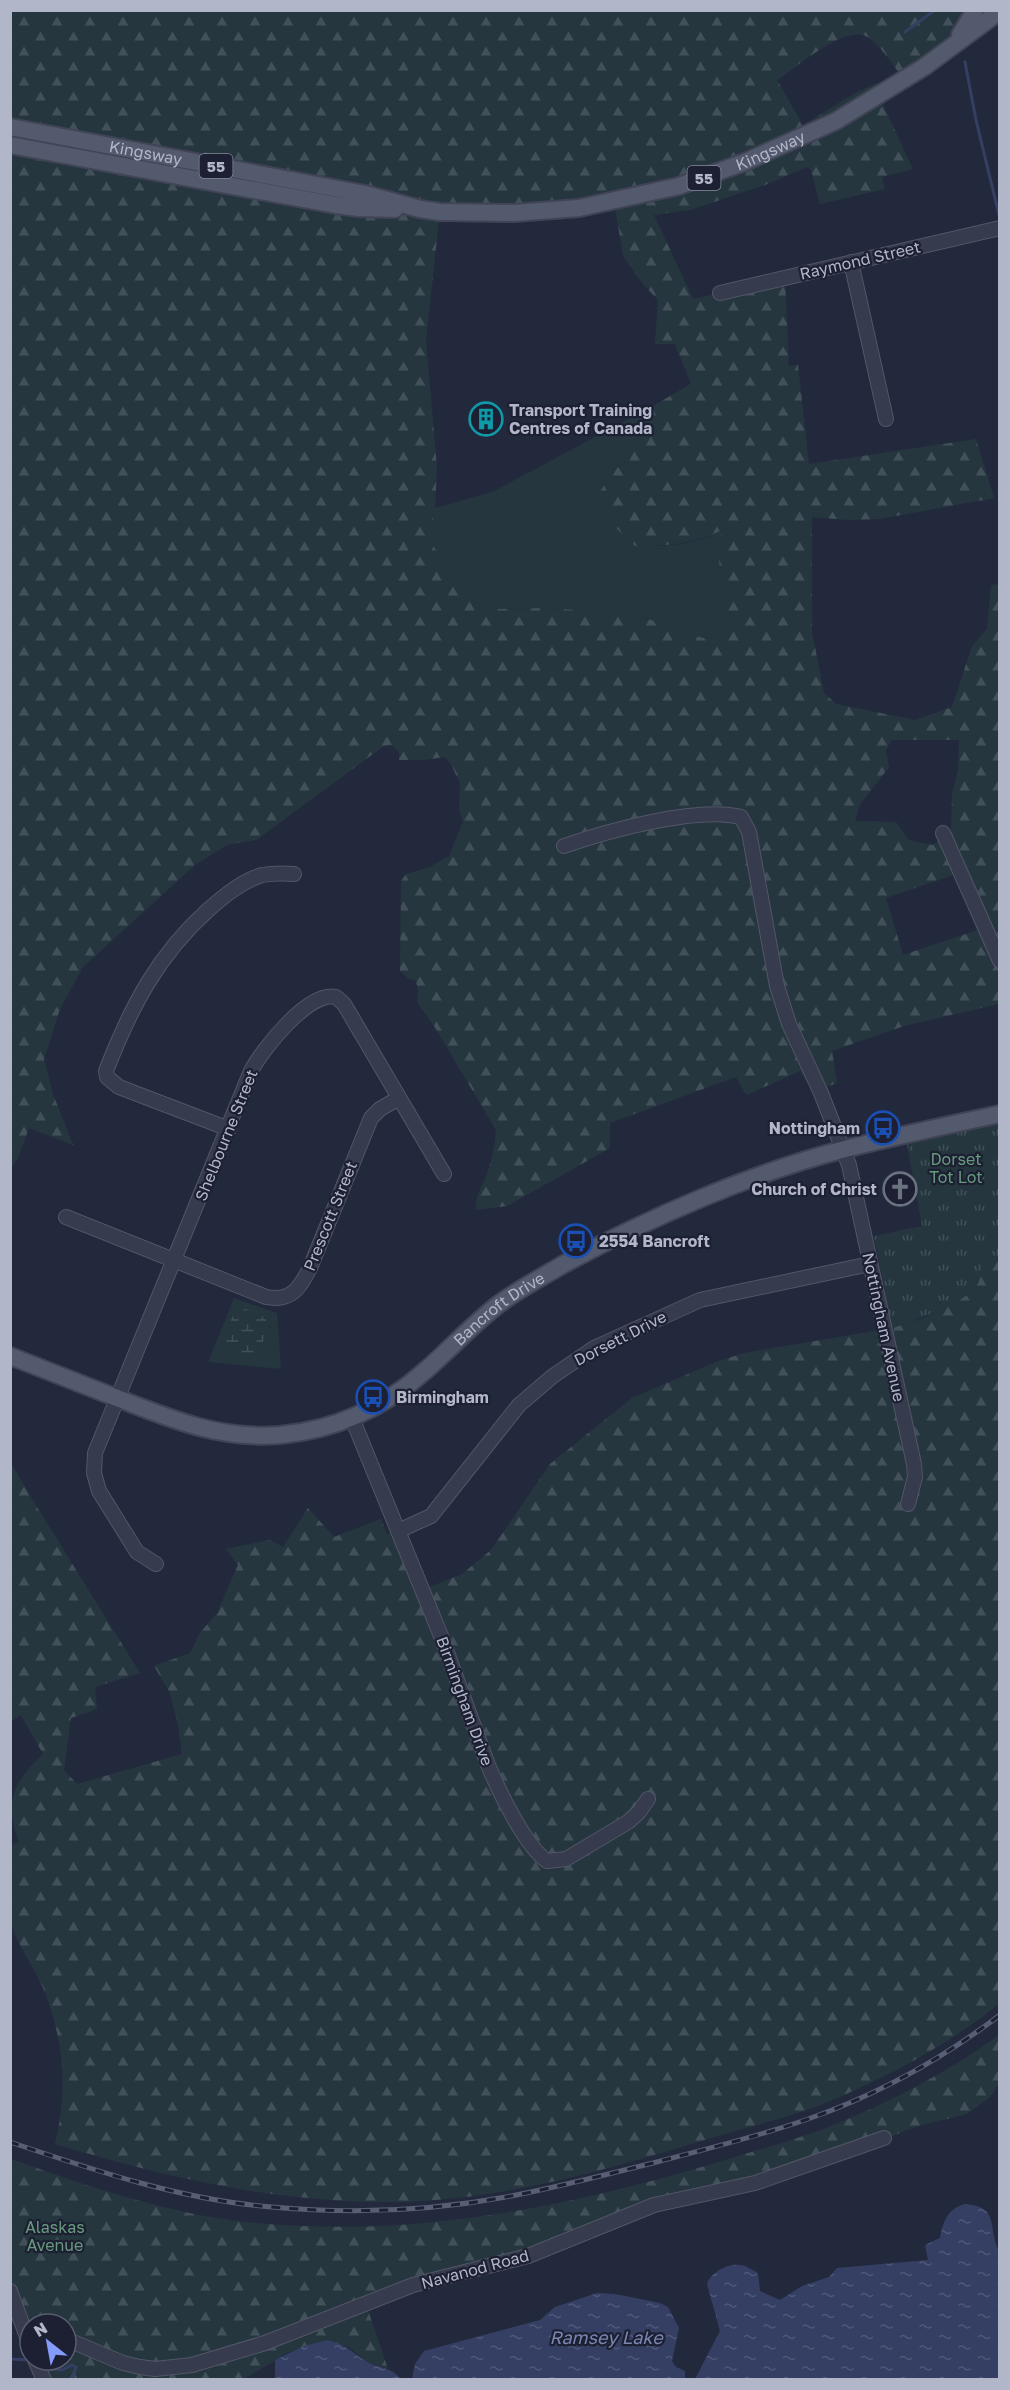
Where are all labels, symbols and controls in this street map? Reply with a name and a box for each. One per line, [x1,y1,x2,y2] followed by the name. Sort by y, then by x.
[733,126,808,175] street label: Kingsway
[107,136,184,169] street label: Kingsway
[200,154,232,178] road number: 55
[688,166,720,190] road number: 55
[798,236,922,284] street label: Raymond Street
[509,400,652,438] place label: Transport Training Centres of Canada
[468,401,504,437] building icon: Transport Training Centres of Canada
[190,1066,262,1204] street label: Shelbourne Street
[865,1110,901,1146] bus stop icon: Nottingham
[769,1118,860,1138] place label: Nottingham
[929,1149,983,1187] park label: Dorset Tot Lot
[299,1158,361,1274] street label: Prescott Street
[882,1171,918,1207] church icon: Church of Christ
[751,1179,877,1199] place label: Church of Christ
[558,1223,594,1259] bus stop icon: 2554 Bancroft
[599,1231,710,1251] place label: 2554 Bancroft
[858,1251,910,1403] street label: Nottingham Avenue
[449,1267,548,1350] street label: Bancroft Drive
[570,1306,670,1370] street label: Dorsett Drive
[355,1379,391,1415] bus stop icon: Birmingham
[396,1387,489,1407] place label: Birmingham
[432,1634,498,1768] street label: Birmingham Drive
[25,2217,85,2255] park label: Alaskas Avenue
[419,2245,531,2293] street label: Navanod Road
[18,2312,78,2372] north arrow
[30,2317,51,2341] text: N
[549,2326,664,2348] water label: Ramsey Lake

